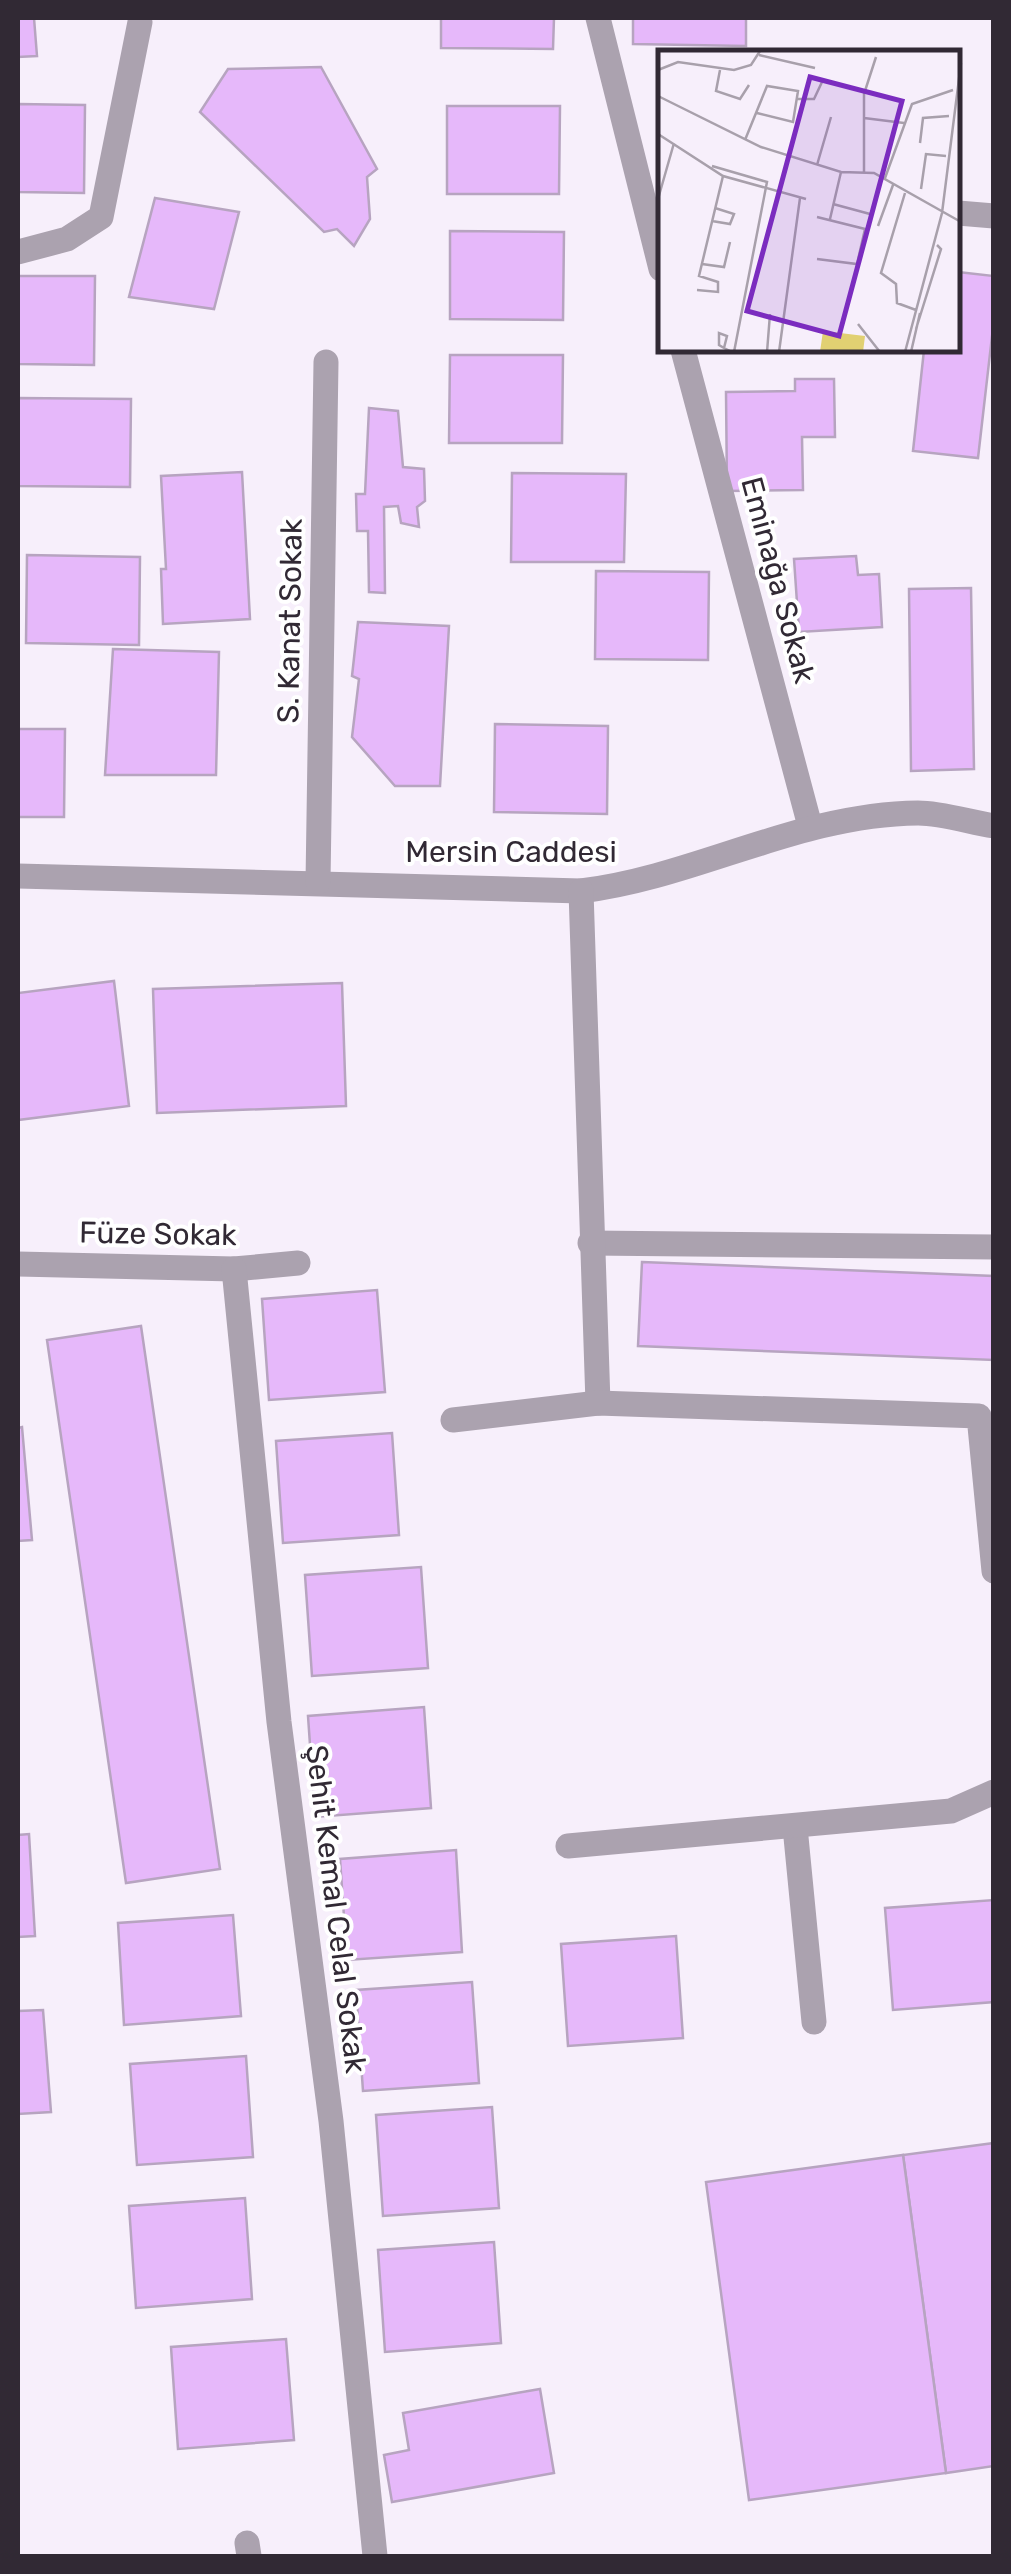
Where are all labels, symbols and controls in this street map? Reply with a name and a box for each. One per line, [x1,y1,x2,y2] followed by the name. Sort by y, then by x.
[658,50,961,352] inset map
[733,473,823,687] street label: Eminağa Sokak
[270,518,310,724] street label: S. Kanat Sokak
[405,834,617,870] street label: Mersin Caddesi
[79,1215,238,1253] street label: Füze Sokak
[298,1743,374,2076] street label: Şehit Kemal Celal Sokak

